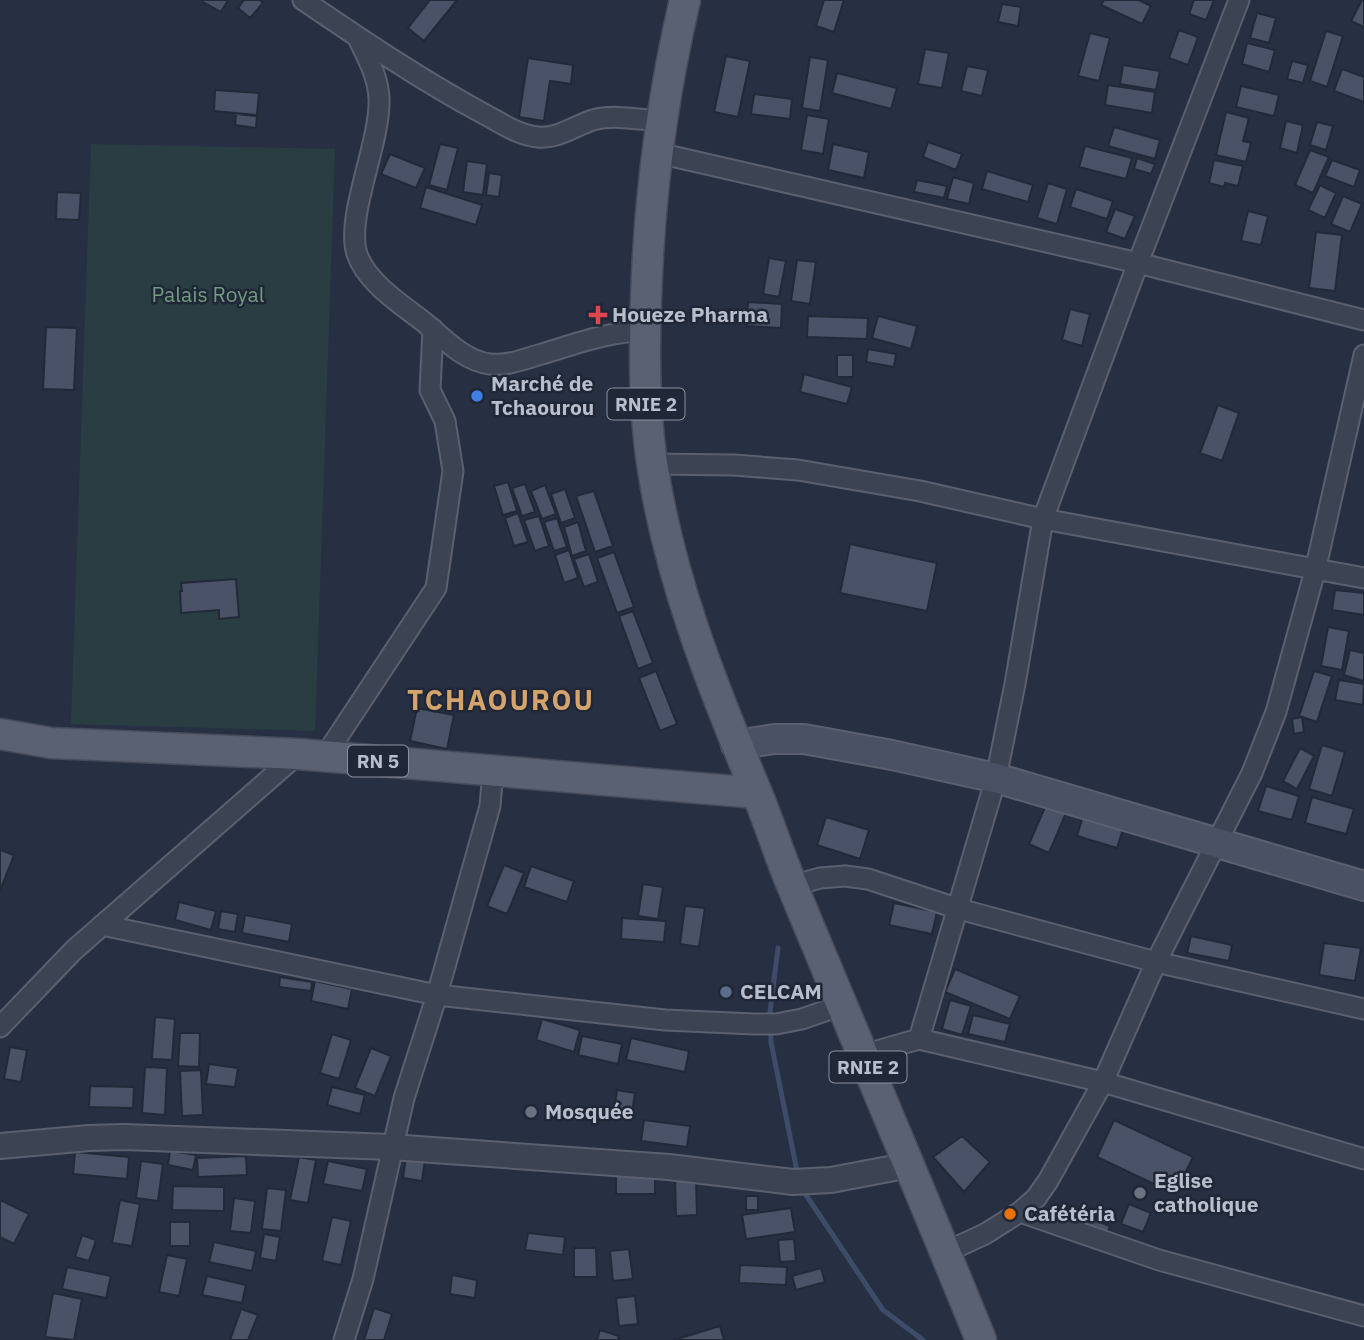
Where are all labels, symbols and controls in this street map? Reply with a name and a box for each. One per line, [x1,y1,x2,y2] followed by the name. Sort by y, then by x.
[152,280,265,308] park label: Palais Royal
[612,300,768,328] place label: Houeze Pharma
[590,307,606,323] marker: Houeze Pharma
[491,369,594,421] place label: Marché de Tchaourou
[469,388,485,404] marker: Marché de Tchaourou
[608,388,684,420] road number: RNIE 2
[407,681,595,718] district label: TCHAOUROU
[348,746,408,776] road number: RN 5
[740,977,822,1005] place label: CELCAM
[718,984,734,1000] marker: CELCAM
[830,1051,906,1082] road number: RNIE 2
[545,1097,634,1125] place label: Mosquée
[523,1104,539,1120] marker: Mosquée
[1154,1166,1259,1218] place label: Eglise catholique
[1132,1185,1148,1201] marker: Eglise catholique
[1024,1199,1115,1227] place label: Cafétéria
[1002,1206,1018,1222] marker: Cafétéria

